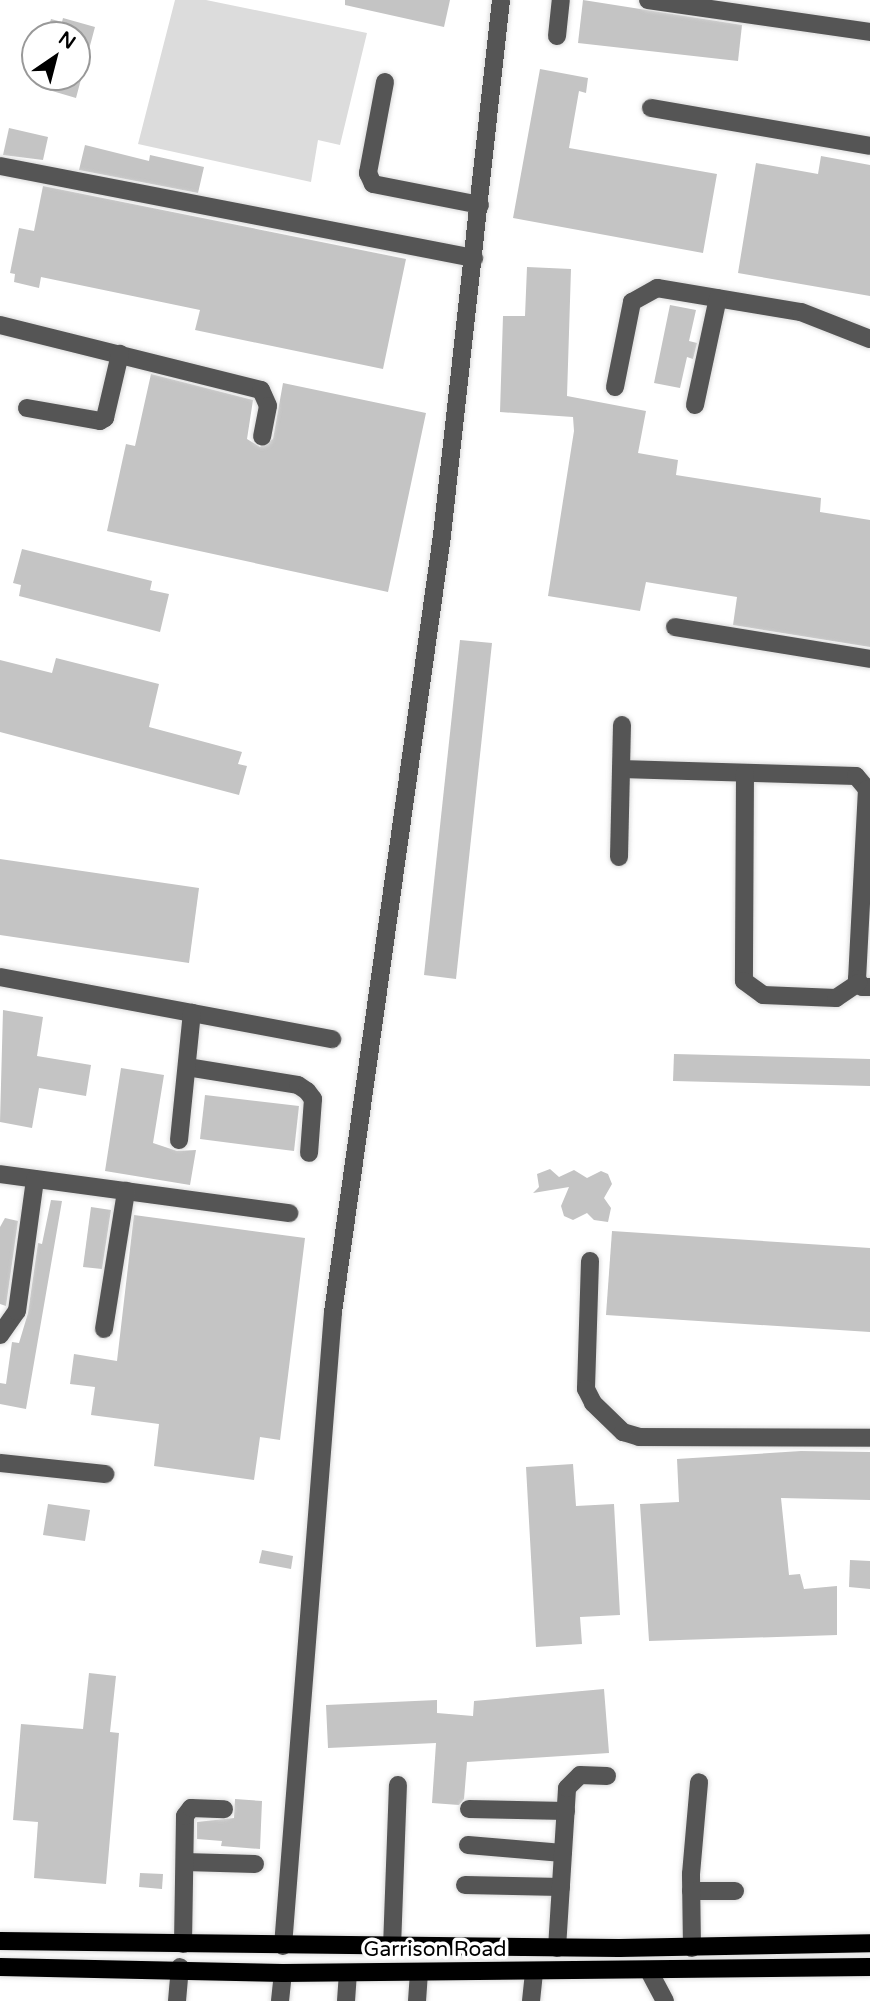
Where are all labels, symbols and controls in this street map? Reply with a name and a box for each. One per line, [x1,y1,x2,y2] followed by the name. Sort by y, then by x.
[21,21,91,91] north arrow
[54,27,79,54] text: N
[364,1937,506,1963] street label: Garrison Road

